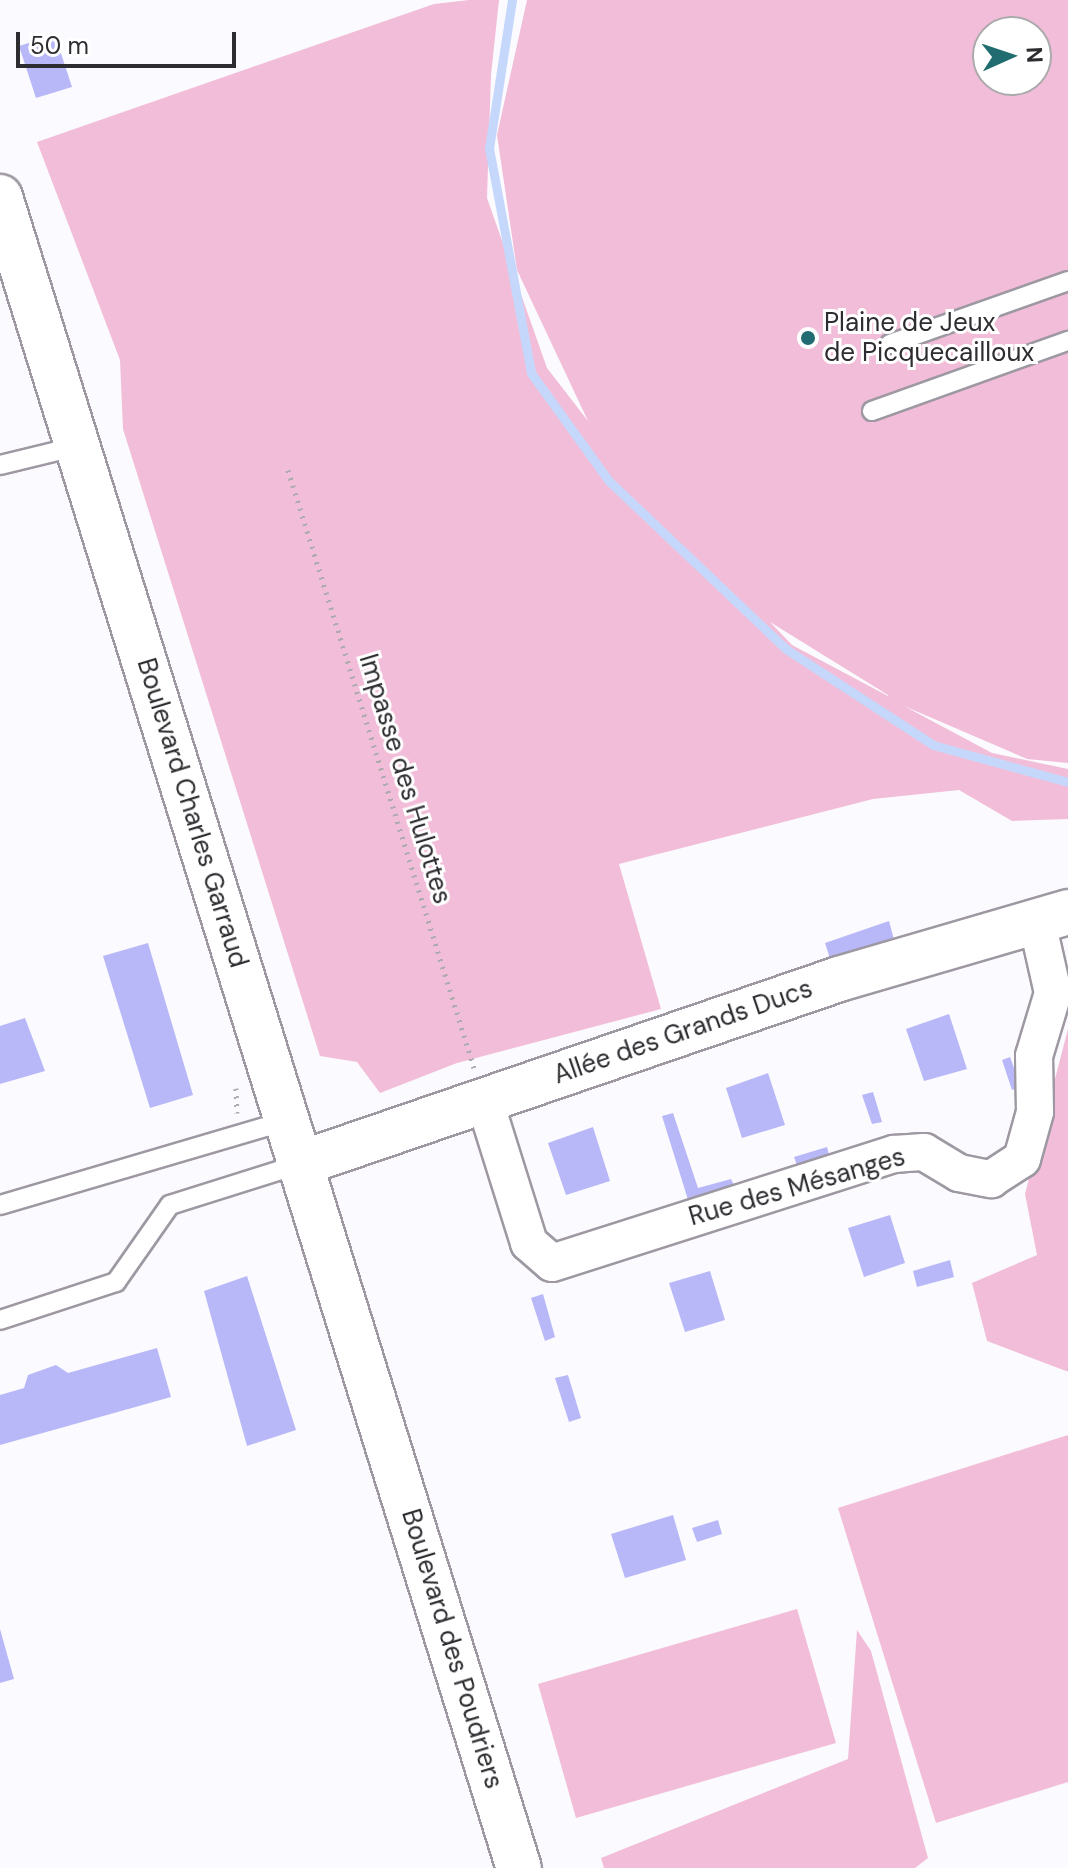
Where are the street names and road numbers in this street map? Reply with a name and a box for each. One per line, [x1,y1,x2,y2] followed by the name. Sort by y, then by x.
[352,650,458,908] street label: Impasse des Hulottes
[130,655,254,971] street label: Boulevard Charles Garraud
[549,973,817,1091] street label: Allée des Grands Ducs
[685,1141,909,1233] street label: Rue des Mésanges
[395,1505,509,1793] street label: Boulevard des Poudriers

